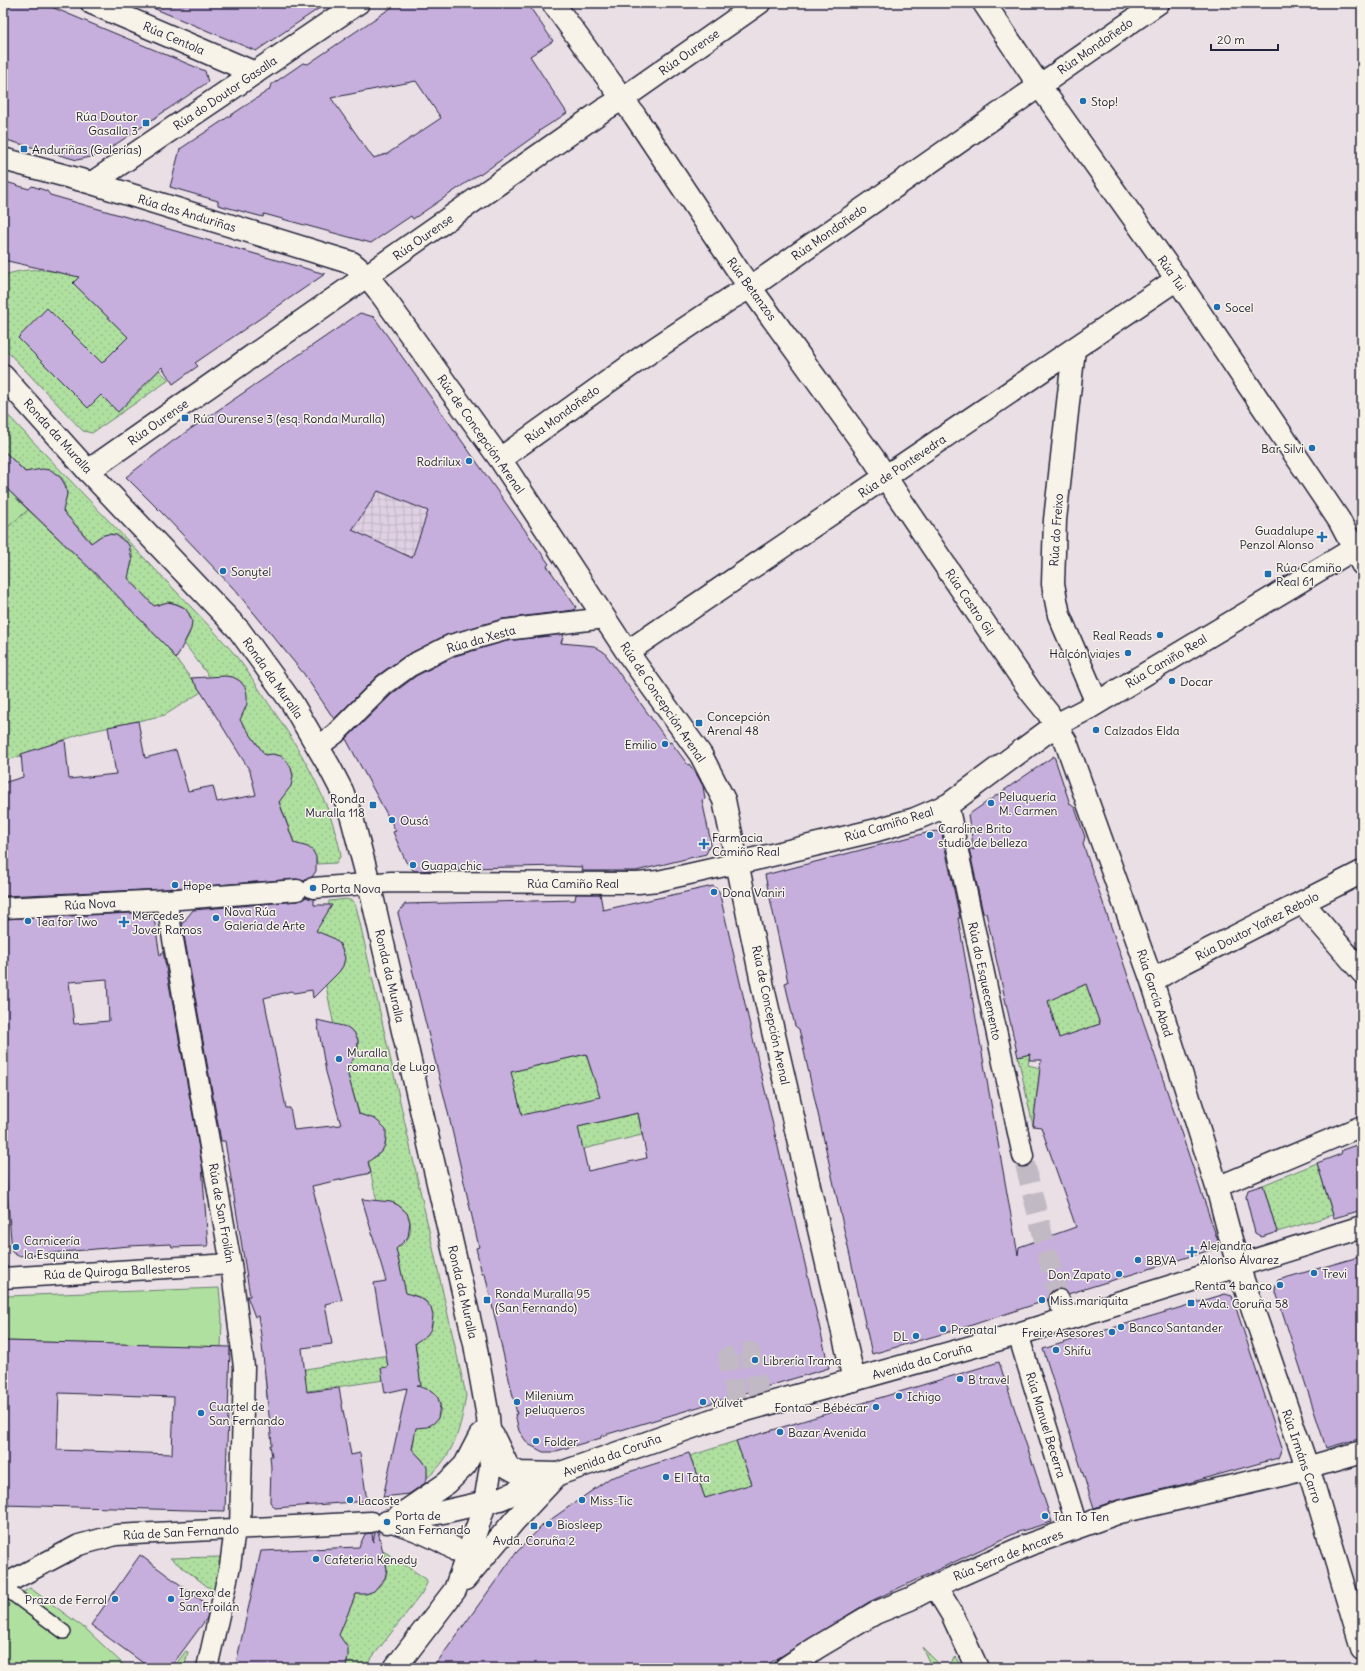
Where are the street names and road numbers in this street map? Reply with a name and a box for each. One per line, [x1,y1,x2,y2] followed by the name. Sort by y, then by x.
[1054,14,1136,78] street label: Rúa Mondoñedo
[141,18,207,58] street label: Rúa Centola
[656,26,722,78] street label: Rúa Ourense
[170,53,280,133] street label: Rúa do Doutor Gasalla
[136,191,238,235] street label: Rúa das Anduriñas
[788,200,870,264] street label: Rúa Mondoñedo
[390,211,456,263] street label: Rúa Ourense
[1155,253,1189,293] street label: Rúa Tui
[724,255,780,323] street label: Rúa Betanzos
[434,372,528,496] street label: Rúa de Concepción Arenal
[522,382,602,446] street label: Rúa Mondoñedo
[21,396,96,477] street label: Ronda da Muralla
[125,396,191,448] street label: Rúa Ourense
[855,431,949,501] street label: Rúa de Pontevedra
[1046,493,1066,567] street label: Rúa do Freixo
[942,566,998,638] street label: Rúa Castro Gil
[445,622,517,656] street label: Rúa da Xesta
[1123,631,1209,691] street label: Rúa Camiño Real
[240,635,307,721] street label: Ronda da Muralla
[617,639,709,765] street label: Rúa de Concepción Arenal
[843,803,935,845] street label: Rúa Camiño Real
[527,876,619,891] street label: Rúa Camiño Real
[1193,888,1321,964] street label: Rúa Doutor Yañez Rebolo
[64,895,116,913] street label: Rúa Nova
[965,921,1005,1042] street label: Rúa do Esquecemento
[372,928,408,1024] street label: Ronda da Muralla
[749,944,793,1086] street label: Rúa de Concepción Arenal
[1134,947,1176,1039] street label: Rúa García Abad
[206,1162,238,1264] street label: Rúa de San Froilán
[445,1244,481,1340] street label: Ronda da Muralla
[43,1260,191,1282] street label: Rúa de Quiroga Ballesteros
[870,1340,974,1382] street label: Avenida da Coruña
[1023,1370,1069,1480] street label: Rúa Manuel Becerra
[1279,1407,1325,1505] street label: Rúa Irmáns Carro
[561,1430,663,1480] street label: Avenida da Coruña
[123,1521,240,1543] street label: Rúa de San Fernando
[951,1526,1065,1584] street label: Rúa Serra de Ancares

